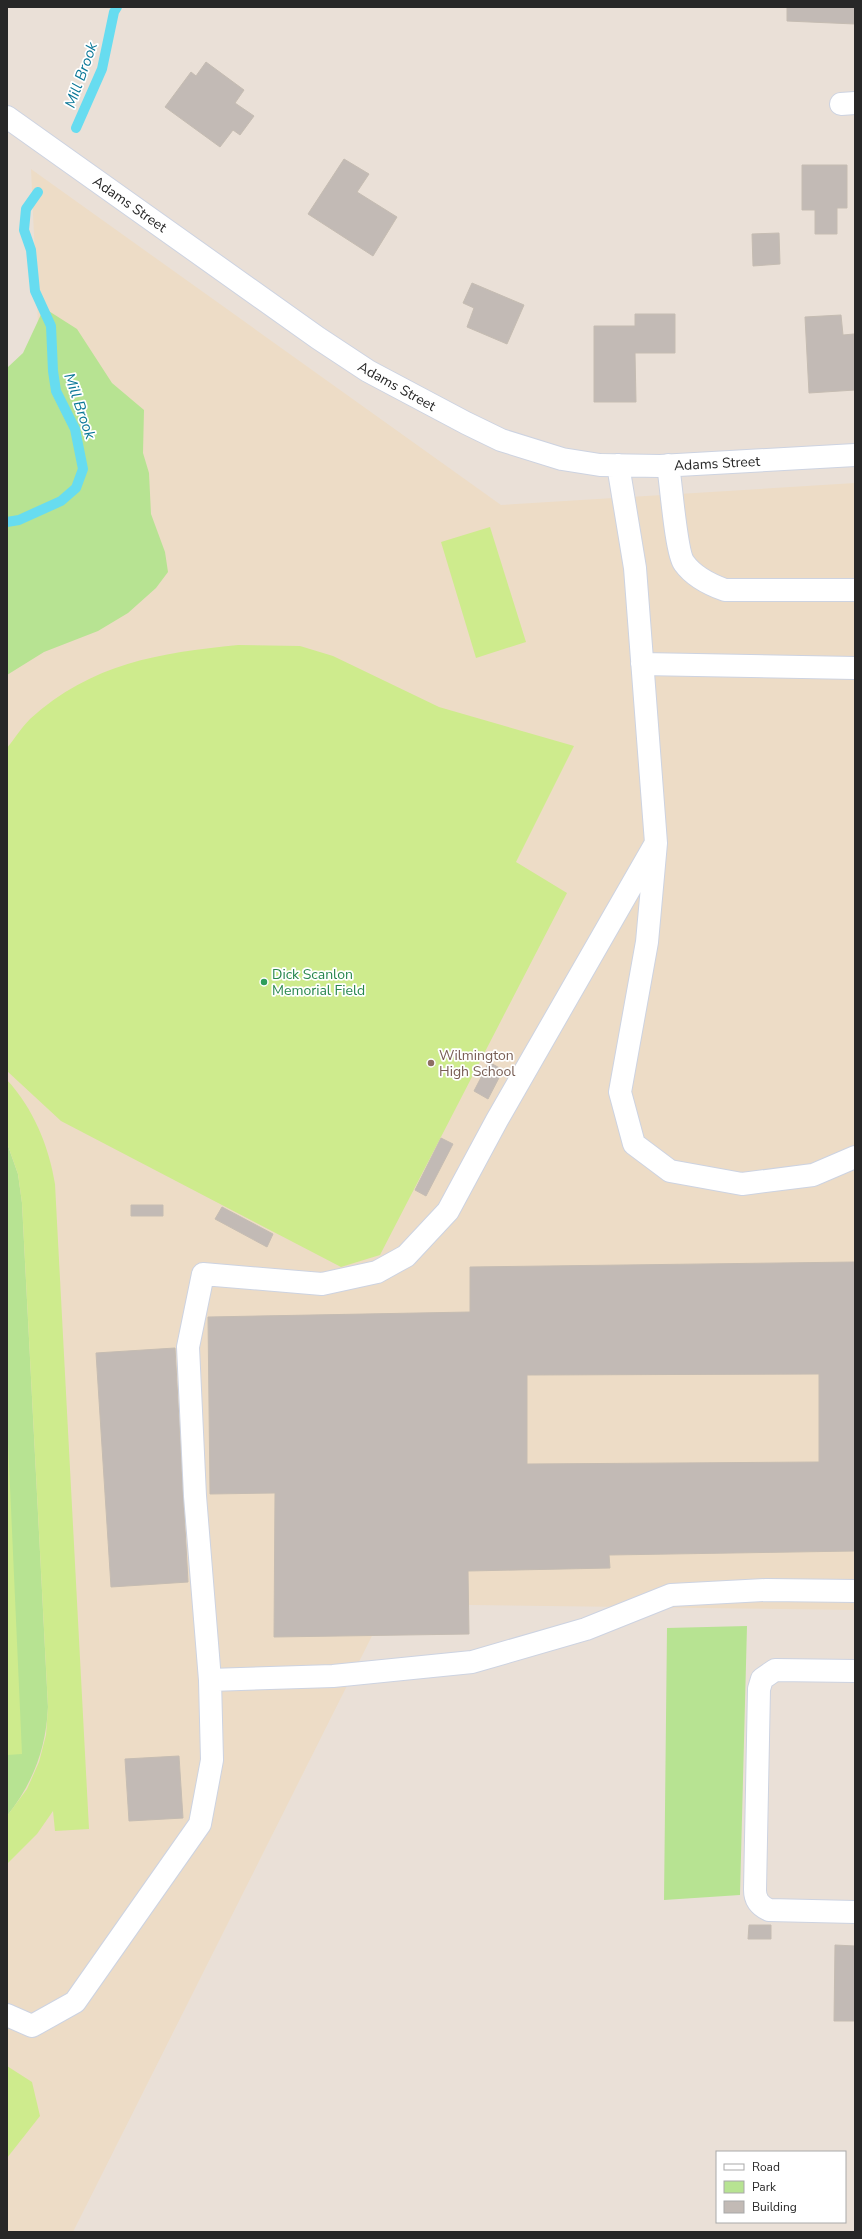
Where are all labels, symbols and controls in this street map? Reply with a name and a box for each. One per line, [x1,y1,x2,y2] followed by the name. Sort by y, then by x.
[60,39,102,111] water label: Mill Brook
[89,172,171,237] street label: Adams Street
[354,357,439,416] street label: Adams Street
[59,370,101,442] water label: Mill Brook
[673,452,761,475] street label: Adams Street
[272,965,365,1000] place label: Dick Scanlon Memorial Field
[259,977,269,987] marker: Dick Scanlon Memorial Field
[439,1046,516,1081] place label: Wilmington High School
[426,1058,436,1068] marker: Wilmington High School
[716,2151,846,2223] legend
[752,2159,780,2175] text: Road
[752,2179,777,2195] text: Park
[752,2199,797,2215] text: Building

